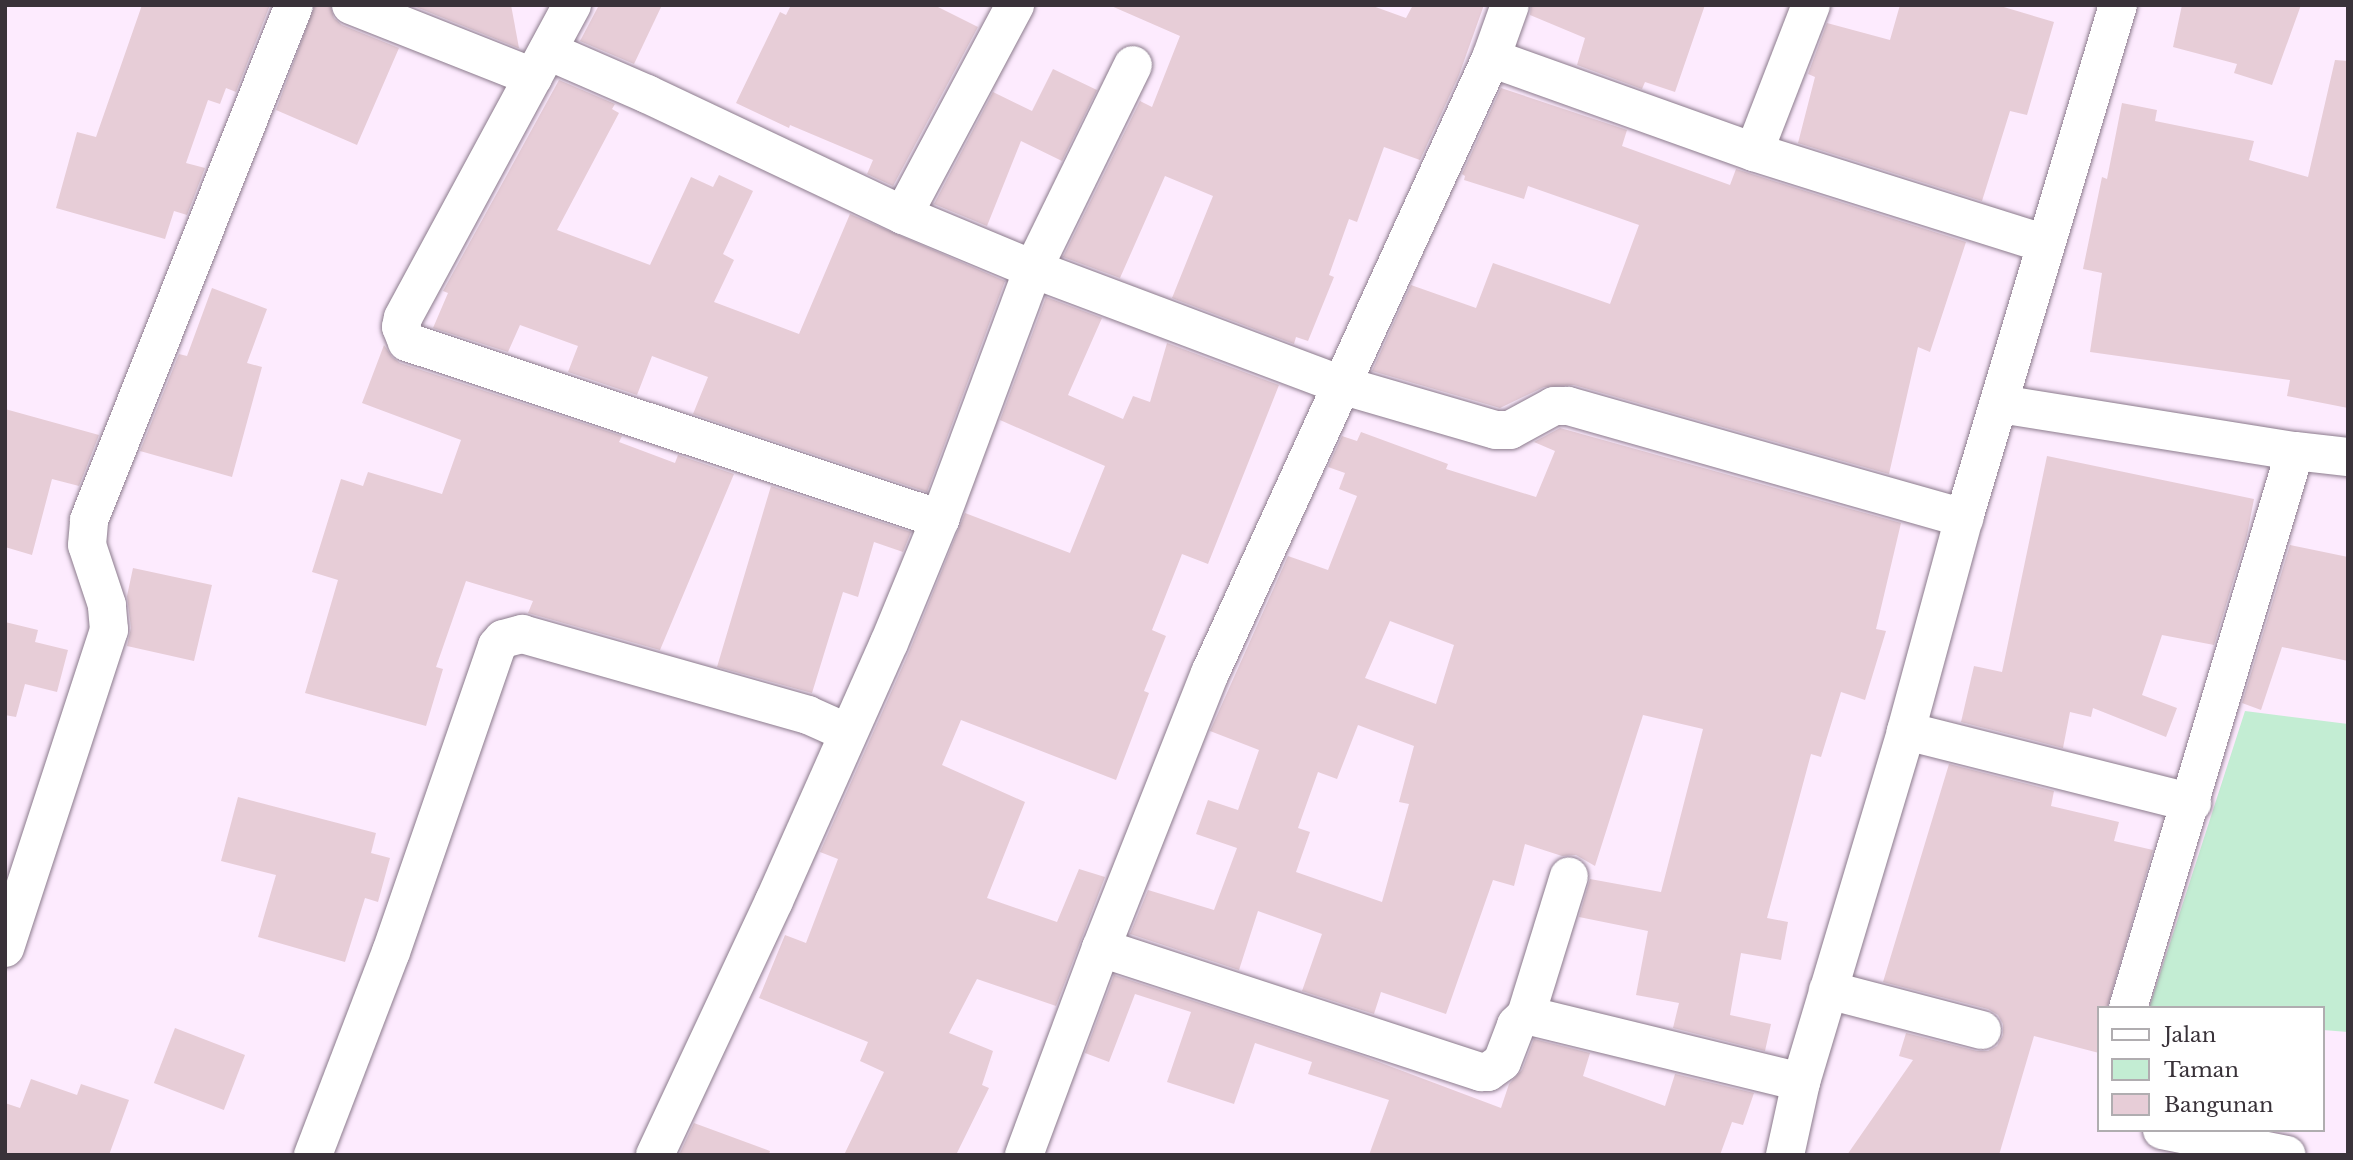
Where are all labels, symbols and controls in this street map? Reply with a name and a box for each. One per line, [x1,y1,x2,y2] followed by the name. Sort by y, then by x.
[2098,1006,2325,1132] legend
[2164,1022,2216,1048] text: Jalan
[2164,1057,2239,1083] text: Taman
[2164,1092,2273,1118] text: Bangunan

